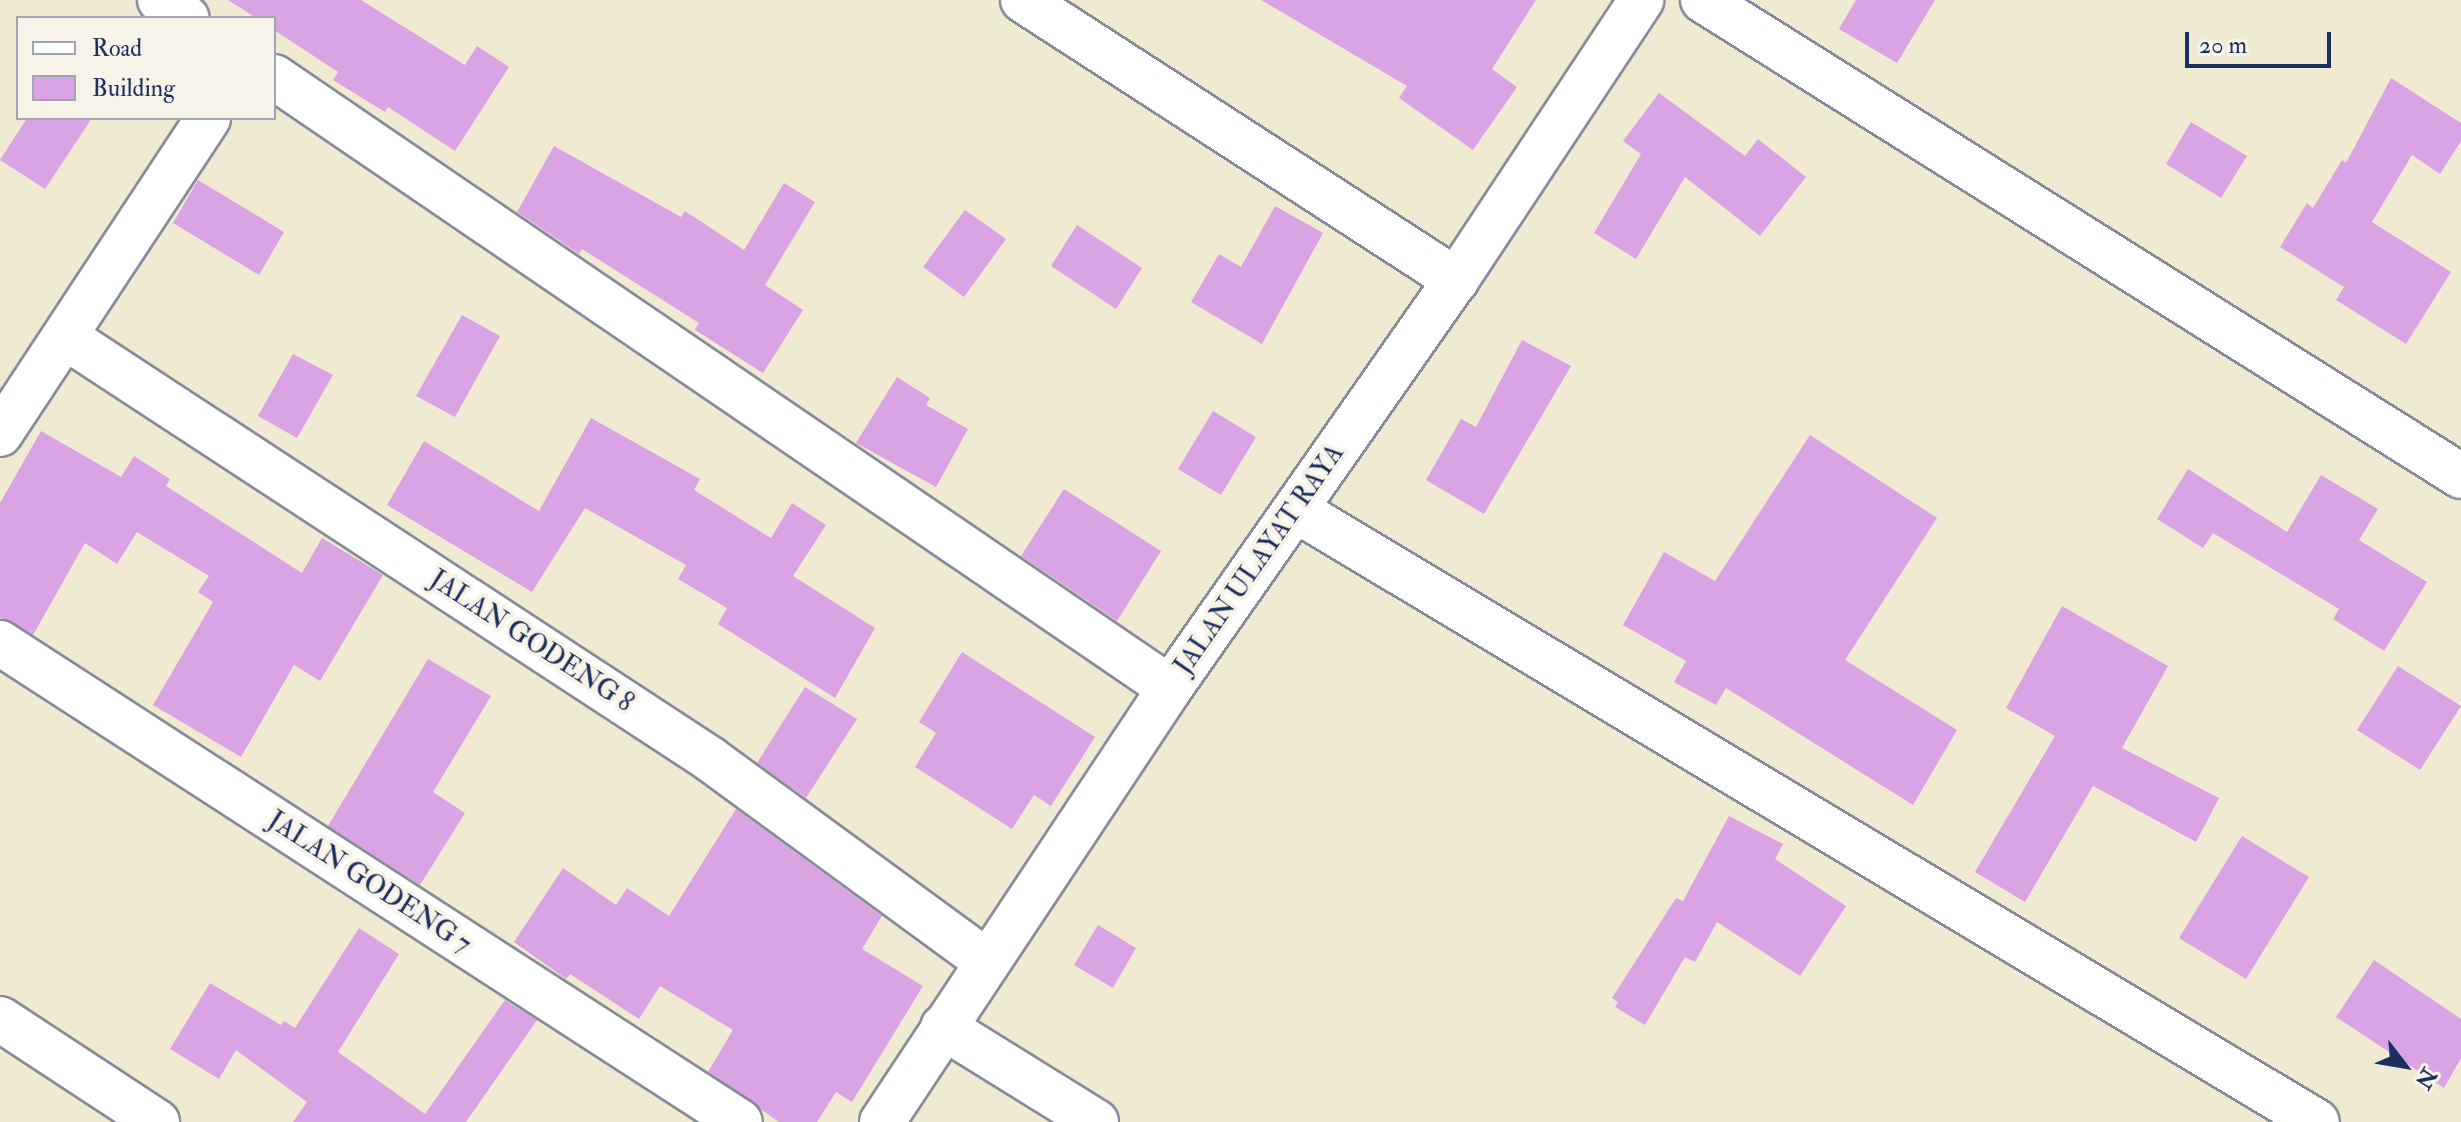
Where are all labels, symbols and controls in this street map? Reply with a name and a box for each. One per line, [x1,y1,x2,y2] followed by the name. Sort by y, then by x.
[16,16,276,120] legend
[2189,16,2335,66] scale bar
[2199,30,2247,61] text: 20 m
[92,33,142,64] text: Road
[92,73,175,104] text: Building
[1169,439,1351,681] street label: JALAN ULAYAT RAYA
[423,565,639,719] street label: JALAN GODENG 8
[261,806,477,960] street label: JALAN GODENG 7
[2365,1026,2445,1106] north arrow
[2409,1063,2443,1094] text: N

